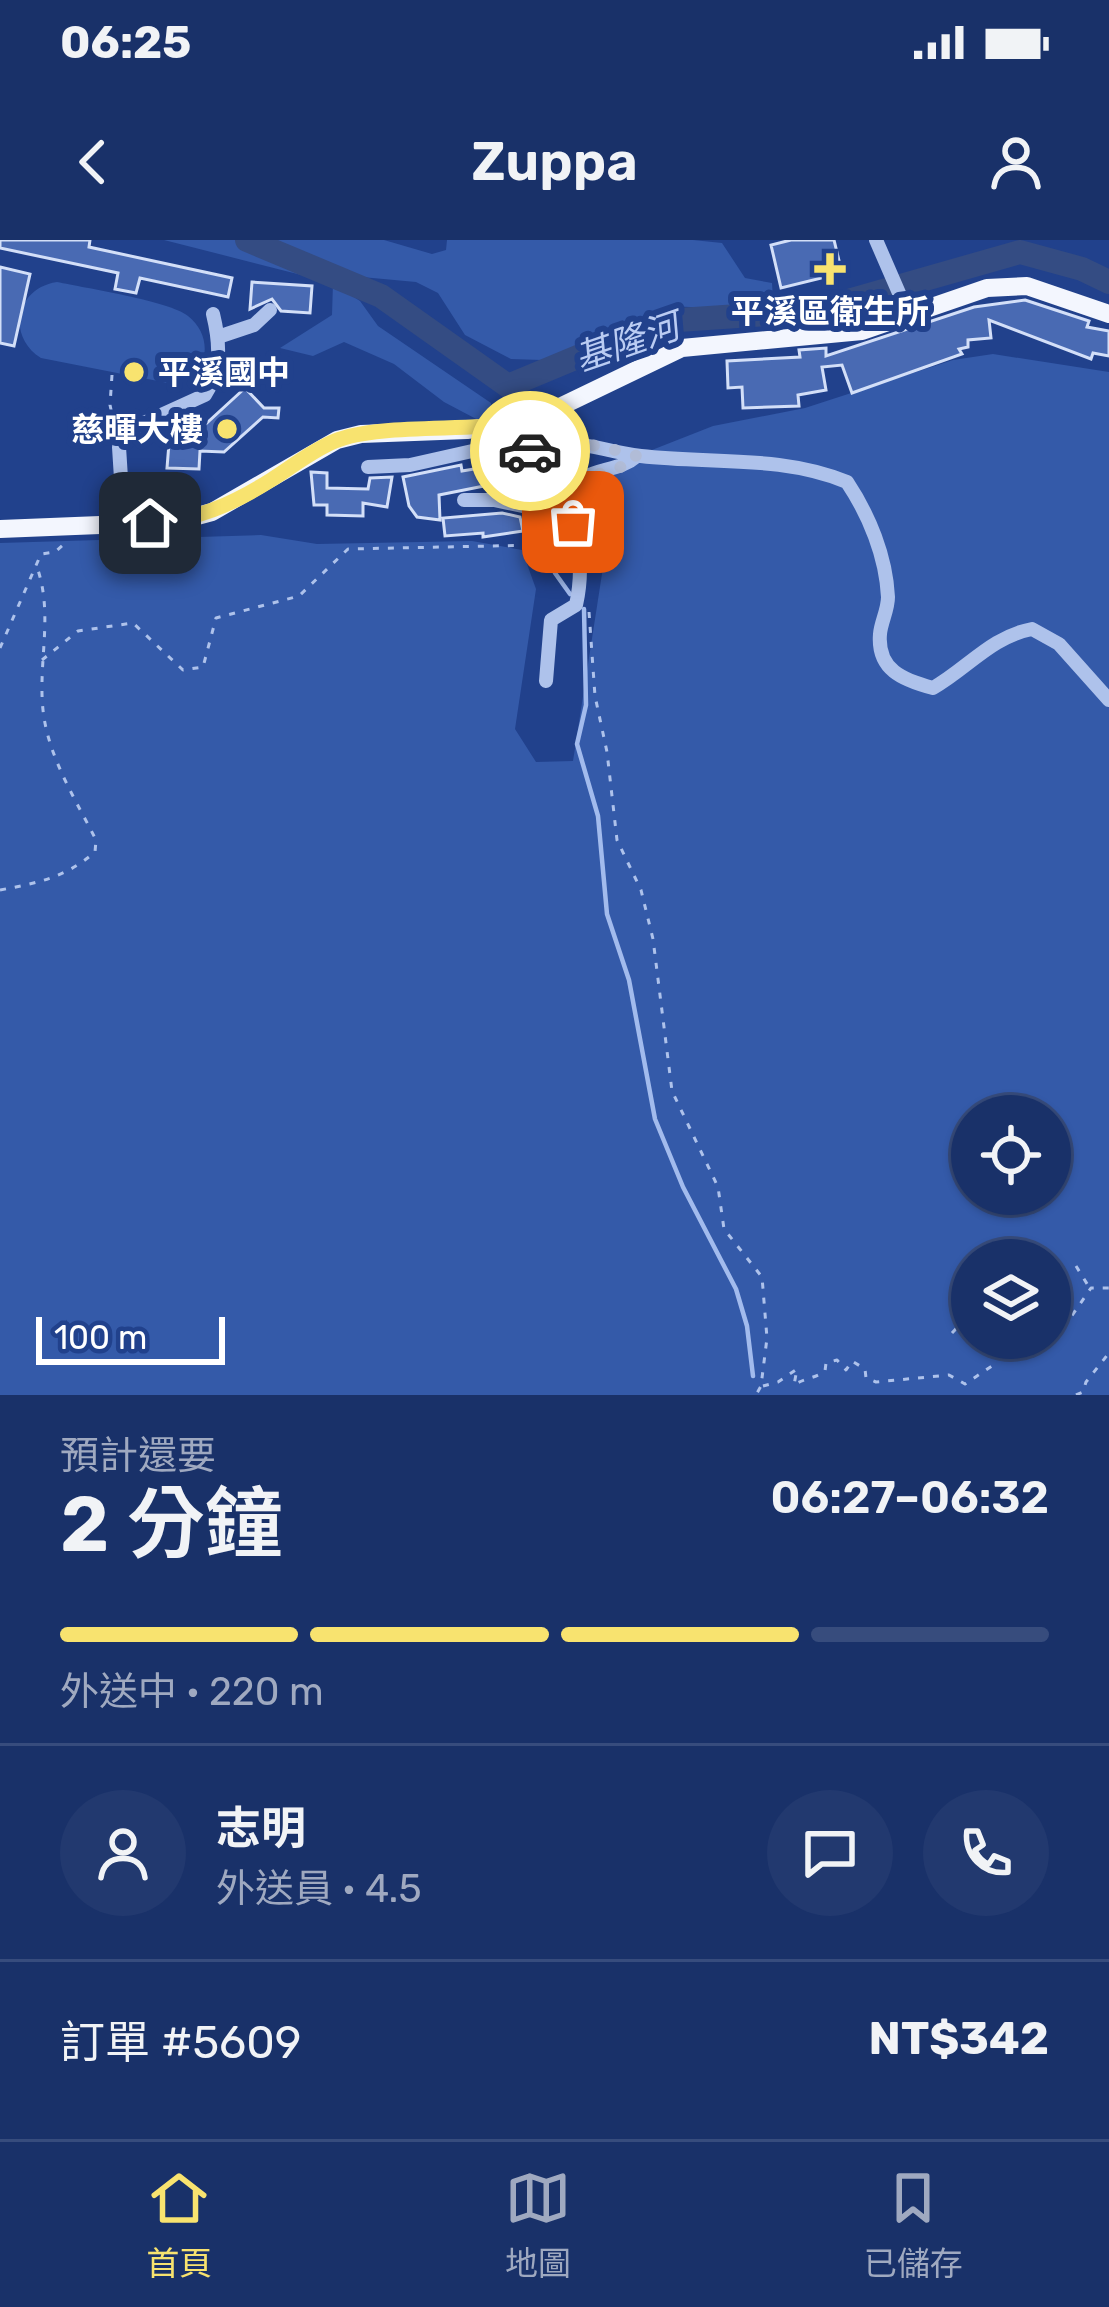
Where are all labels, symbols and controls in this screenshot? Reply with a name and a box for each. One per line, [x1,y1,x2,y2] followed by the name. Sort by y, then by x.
[60,16,191,69] text: 06:25
[60,129,126,195] icon: back
[983,129,1049,195] icon: person
[471,130,638,194] text: Zuppa
[814,253,846,285] marker: 平溪區衛生所
[731,292,929,331] place label: 平溪區衛生所
[569,302,691,380] water label: 基隆河
[158,353,290,392] place label: 平溪國中
[121,359,147,385] marker: 平溪國中
[470,391,590,511] courier
[71,410,203,449] place label: 慈暉大樓
[214,416,240,442] marker: 慈暉大樓
[497,418,563,484] icon: car
[522,471,624,573] pin
[99,472,201,574] pin
[540,489,606,555] icon: bag
[117,490,183,556] icon: home
[951,1095,1071,1359] map controls
[951,1095,1071,1215] button: locate
[951,1239,1071,1359] button: layers
[36,1311,225,1364] scale bar
[54,1318,147,1357] text: 100 m
[60,1433,216,1479] text: 預計還要
[771,1471,1049,1524] text: 06:27–06:32
[60,1478,283,1571] text: 2 分鐘
[60,1669,324,1715] text: 外送中 · 220 m
[60,1790,186,1916] button: person
[767,1790,893,1916] button: chat
[923,1790,1049,1916] button: phone
[216,1802,306,1855] text: 志明
[216,1866,422,1912] text: 外送員 · 4.5
[869,2012,1049,2065] text: NT$342
[60,2016,302,2069] text: 訂單 #5609
[146,2165,212,2285] tab: 首頁
[505,2165,571,2285] tab: 地圖
[864,2165,963,2285] tab: 已儲存

